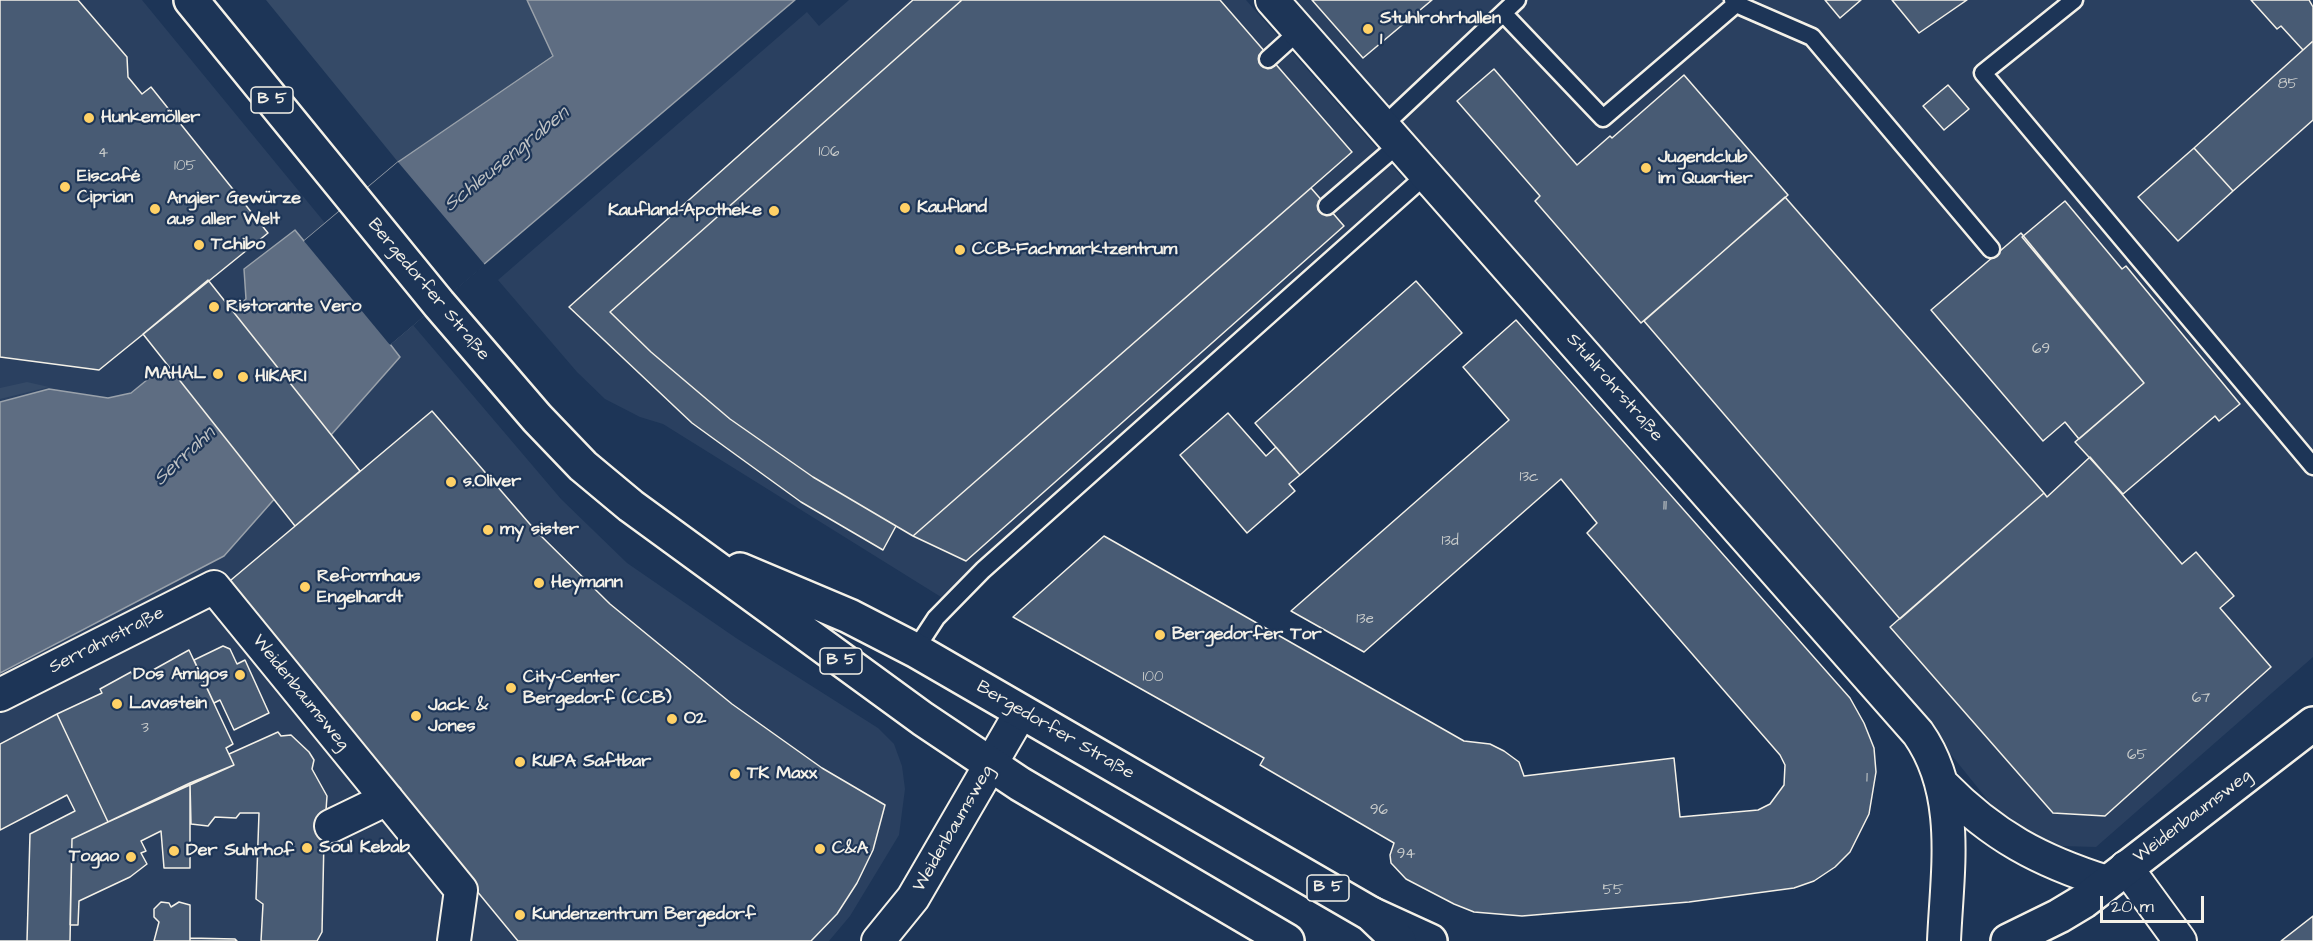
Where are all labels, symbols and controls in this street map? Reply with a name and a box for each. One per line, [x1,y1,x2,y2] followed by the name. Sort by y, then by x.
[1380,8,1501,50] place label: Stuhlrohrhallen 1
[1361,22,1375,36] marker: Stuhlrohrhallen 1
[2278,76,2298,94] house number: 85
[251,87,293,113] road number: B 5
[440,102,574,218] water label: Schleusengraben
[101,107,200,129] place label: Hunkemöller
[82,111,96,125] marker: Hunkemöller
[819,144,839,162] house number: 106
[98,145,108,163] house number: 4
[1658,147,1753,190] place label: Jugendclub im Quartier
[174,158,196,176] house number: 105
[1639,161,1653,175] marker: Jugendclub im Quartier
[77,166,140,208] place label: Eiscafé Ciprian
[58,180,72,194] marker: Eiscafé Ciprian
[167,188,301,230] place label: Angier Gewürze aus aller Welt
[917,197,987,219] place label: Kaufland
[608,200,762,222] place label: Kaufland-Apotheke
[898,201,912,215] marker: Kaufland
[148,202,162,216] marker: Angier Gewürze aus aller Welt
[767,204,781,218] marker: Kaufland-Apotheke
[362,215,494,365] street label: Bergedorfer Straße
[211,234,265,256] place label: Tchibo
[192,238,206,252] marker: Tchibo
[972,239,1177,261] place label: CCB-Fachmarktzentrum
[953,243,967,257] marker: CCB-Fachmarktzentrum
[226,296,361,318] place label: Ristorante Vero
[207,300,221,314] marker: Ristorante Vero
[1561,329,1667,447] street label: Stuhlrohrstraße
[2032,341,2050,359] house number: 69
[145,363,206,385] place label: MAHAL
[255,366,307,388] place label: HIKARI
[211,367,225,381] marker: MAHAL
[236,370,250,384] marker: HIKARI
[149,422,221,492] water label: Serrahn
[1519,469,1539,487] house number: 13c
[463,471,521,493] place label: s.Oliver
[444,475,458,489] marker: s.Oliver
[1663,498,1667,516] house number: 11
[500,519,579,541] place label: my sister
[481,523,495,537] marker: my sister
[1441,533,1459,551] house number: 13d
[317,566,421,608] place label: Reformhaus Engelhardt
[551,572,623,594] place label: Heymann
[532,576,546,590] marker: Heymann
[298,580,312,594] marker: Reformhaus Engelhardt
[46,603,168,679] street label: Serrahnstraße
[1356,611,1374,629] house number: 13e
[1172,624,1322,646] place label: Bergedorfer Tor
[1153,628,1167,642] marker: Bergedorfer Tor
[247,631,353,755] street label: Weidenbaumsweg
[820,648,862,674] road number: B 5
[133,664,228,686] place label: Dos Amigos
[523,667,672,710] place label: City-Center Bergedorf (CCB)
[233,668,247,682] marker: Dos Amigos
[1143,669,1163,687] house number: 100
[972,677,1138,785] street label: Bergedorfer Straße
[504,681,518,695] marker: City-Center Bergedorf (CCB)
[2192,690,2210,708] house number: 67
[129,693,207,715] place label: Lavastein
[428,695,488,738] place label: Jack & Jones
[110,697,124,711] marker: Lavastein
[684,708,706,730] place label: O2
[409,709,423,723] marker: Jack & Jones
[665,712,679,726] marker: O2
[141,720,149,738] house number: 3
[2127,747,2147,765] house number: 65
[532,751,651,773] place label: KUPA Saftbar
[513,755,527,769] marker: KUPA Saftbar
[909,762,999,896] street label: Weidenbaumsweg
[747,763,817,785] place label: TK Maxx
[2130,766,2256,868] street label: Weidenbaumsweg
[728,767,742,781] marker: TK Maxx
[1866,770,1868,788] house number: 1
[1370,802,1388,820] house number: 96
[319,837,410,859] place label: Soul Kebab
[832,838,868,860] place label: C&A
[186,840,294,862] place label: Der Suhrhof
[300,841,314,855] marker: Soul Kebab
[813,842,827,856] marker: C&A
[167,844,181,858] marker: Der Suhrhof
[69,846,119,868] place label: Togao
[1397,846,1415,864] house number: 94
[124,850,138,864] marker: Togao
[1307,875,1349,901] road number: B 5
[1602,882,1624,900] house number: 55
[2103,884,2206,922] scale bar
[2111,894,2154,919] text: 20 m
[532,904,756,926] place label: Kundenzentrum Bergedorf
[513,908,527,922] marker: Kundenzentrum Bergedorf

